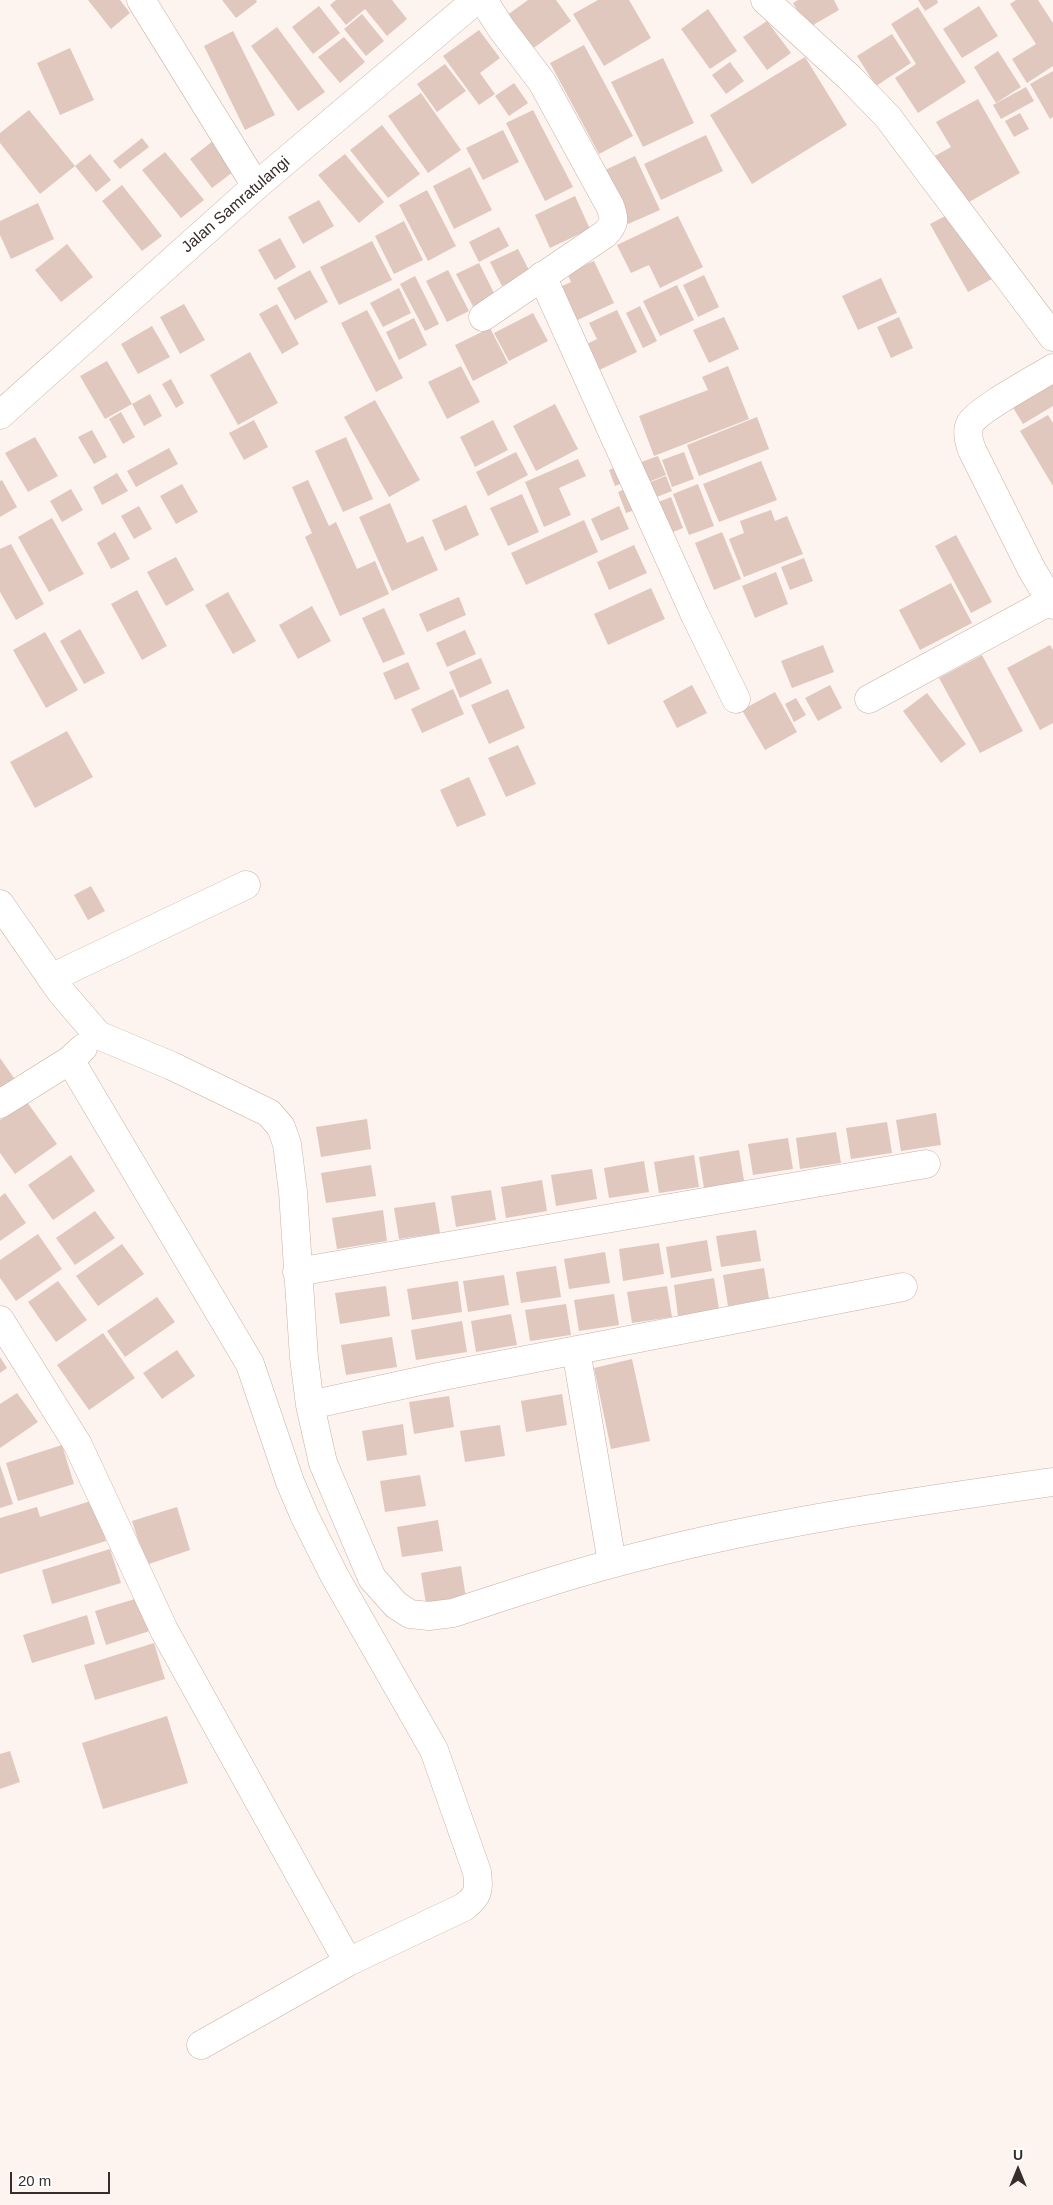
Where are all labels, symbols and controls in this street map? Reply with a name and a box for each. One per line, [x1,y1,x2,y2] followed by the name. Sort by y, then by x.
[178,153,294,257] street label: Jalan Samratulangi
[993,2145,1043,2195] north arrow
[1013,2147,1023,2163] text: U
[12,2162,112,2194] scale bar
[18,2172,51,2189] text: 20 m

